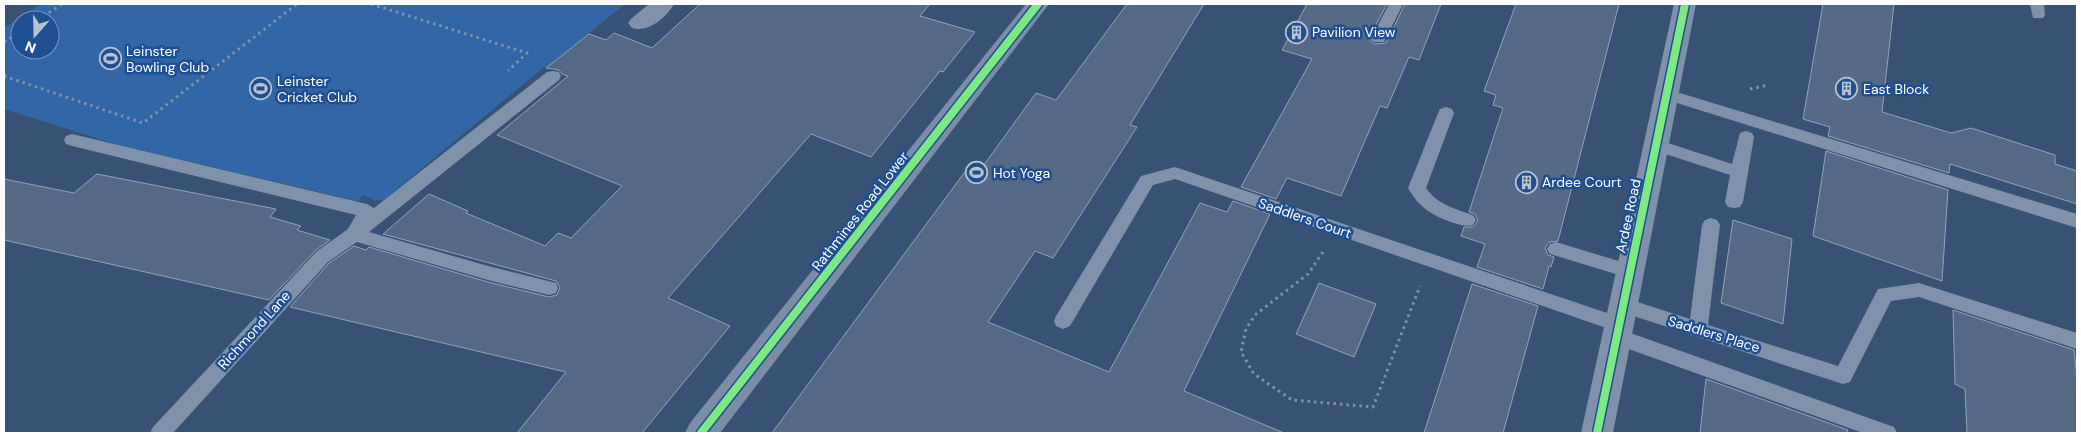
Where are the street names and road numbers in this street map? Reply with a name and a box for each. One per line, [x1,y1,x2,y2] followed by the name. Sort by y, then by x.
[808,148,912,274] street label: Rathmines Road Lower
[1611,177,1645,255] street label: Ardee Road
[1256,194,1354,242] street label: Saddlers Court
[214,287,294,373] street label: Richmond Lane
[1666,311,1762,357] street label: Saddlers Place

